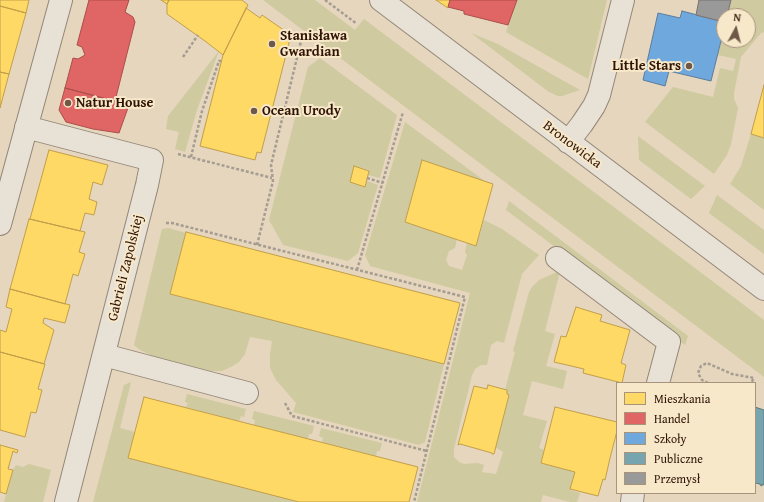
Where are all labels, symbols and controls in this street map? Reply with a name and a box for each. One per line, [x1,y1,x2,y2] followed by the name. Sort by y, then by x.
[716,8,756,48] north arrow
[733,9,742,25] text: N
[280,28,347,60] place label: Stanisława Gwardian
[267,39,277,49] marker: Stanisława Gwardian
[612,58,681,74] place label: Little Stars
[684,61,694,71] marker: Little Stars
[76,95,153,111] place label: Natur House
[63,98,73,108] marker: Natur House
[262,103,341,119] place label: Ocean Urody
[249,106,259,116] marker: Ocean Urody
[539,118,605,172] street label: Bronowicka
[105,213,147,323] street label: Gabrieli Zapolskiej
[616,382,756,494] legend
[654,390,710,407] text: Mieszkania
[654,410,690,427] text: Handel
[654,430,687,447] text: Szkoły
[654,450,703,467] text: Publiczne
[654,470,700,487] text: Przemysł

